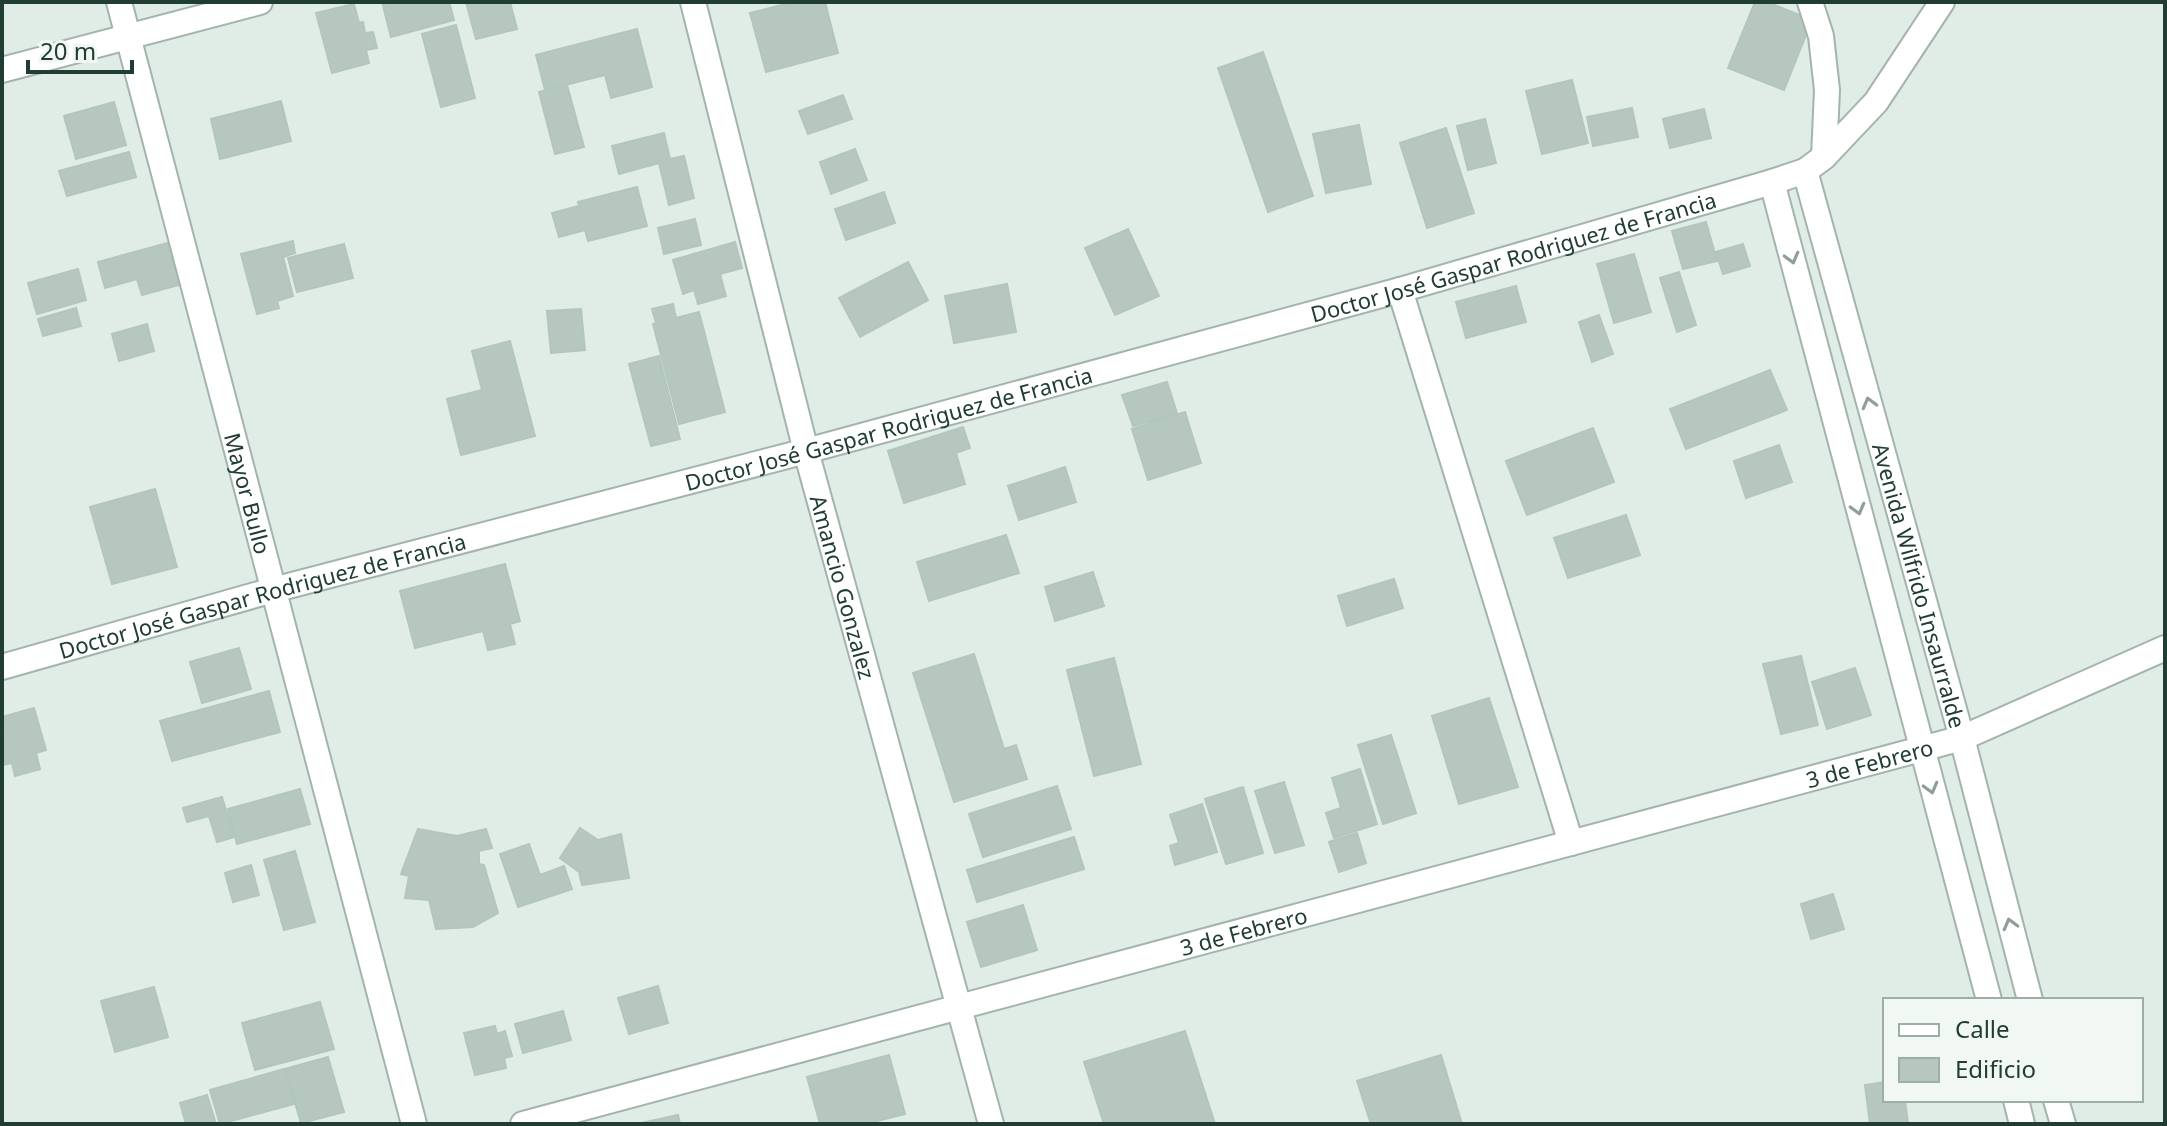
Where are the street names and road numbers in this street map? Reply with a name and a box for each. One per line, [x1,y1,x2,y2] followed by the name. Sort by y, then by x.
[1307,184,1720,329] street label: Doctor José Gaspar Rodriguez de Francia
[681,359,1095,497] street label: Doctor José Gaspar Rodriguez de Francia
[218,429,278,557] street label: Mayor Bullo
[1866,439,1974,731] street label: Avenida Wilfrido Insaurralde
[804,491,883,682] street label: Amancio Gonzalez
[55,525,469,665] street label: Doctor José Gaspar Rodriguez de Francia
[1803,731,1936,794] street label: 3 de Febrero
[1177,899,1310,962] street label: 3 de Febrero

